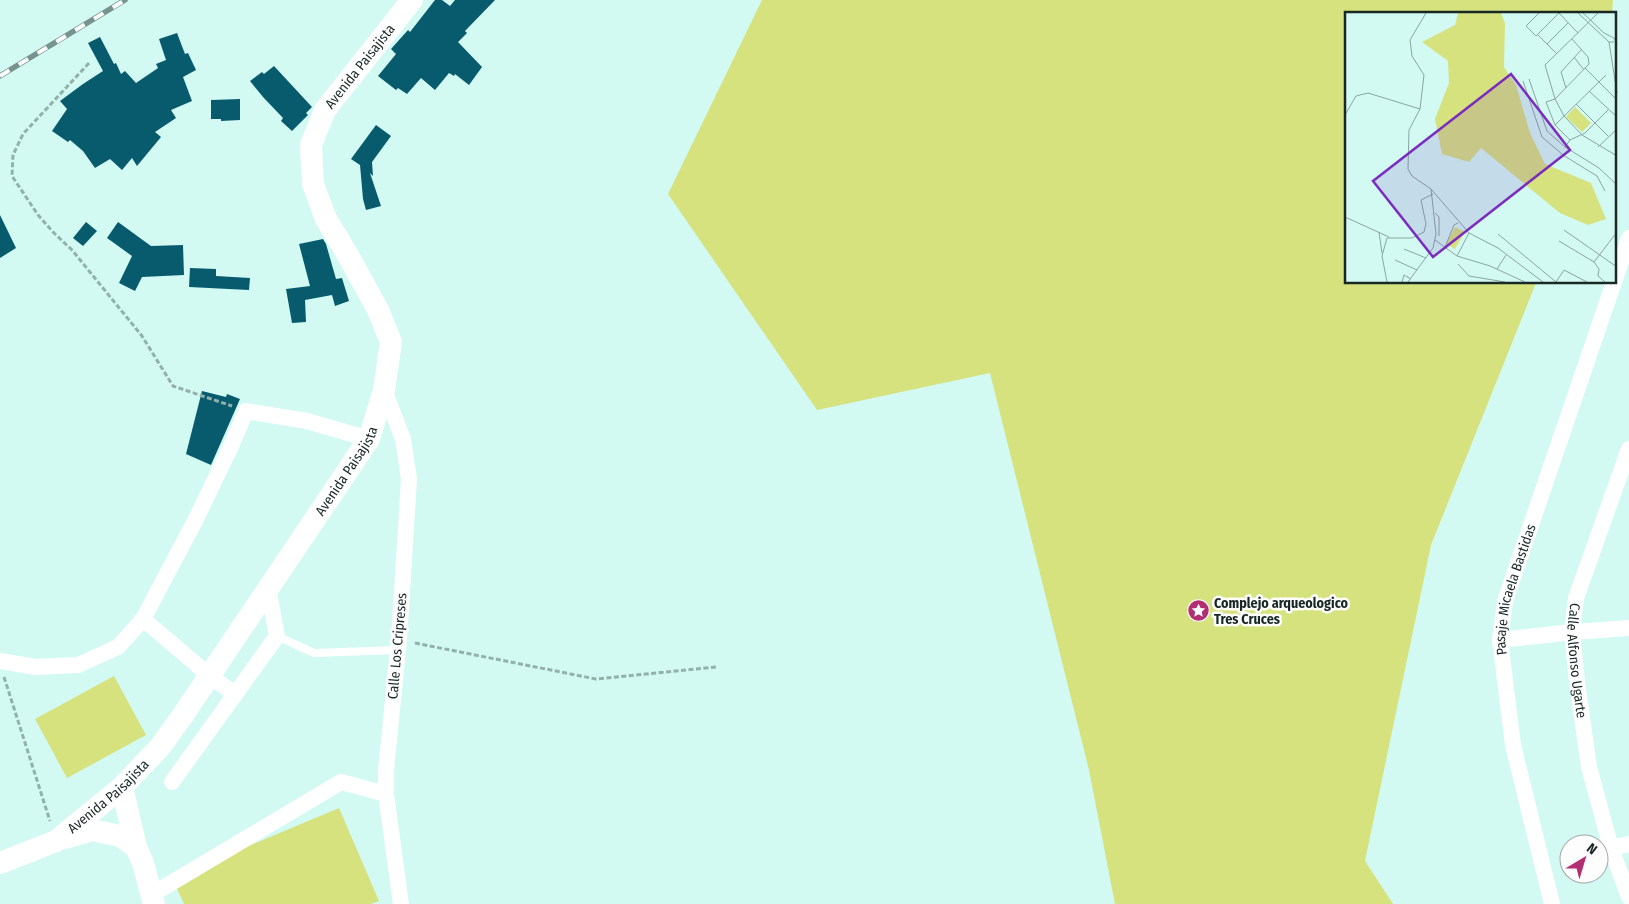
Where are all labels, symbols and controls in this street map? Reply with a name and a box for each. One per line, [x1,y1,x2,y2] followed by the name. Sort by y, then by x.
[1345,12,1616,284] inset map
[321,21,399,112] street label: Avenida Paisajista
[312,424,381,519] street label: Avenida Paisajista
[1492,522,1540,656] street label: Pasaje Micaela Bastidas
[384,592,411,700] street label: Calle Los Cripreses
[1214,595,1348,628] place label: Complejo arqueologico Tres Cruces
[1186,599,1210,623] place icon: Complejo arqueologico Tres Cruces
[1563,602,1590,719] street label: Calle Alfonso Ugarte
[64,756,153,837] street label: Avenida Paisajista
[1559,834,1609,884] north arrow
[1583,840,1600,858] text: N

